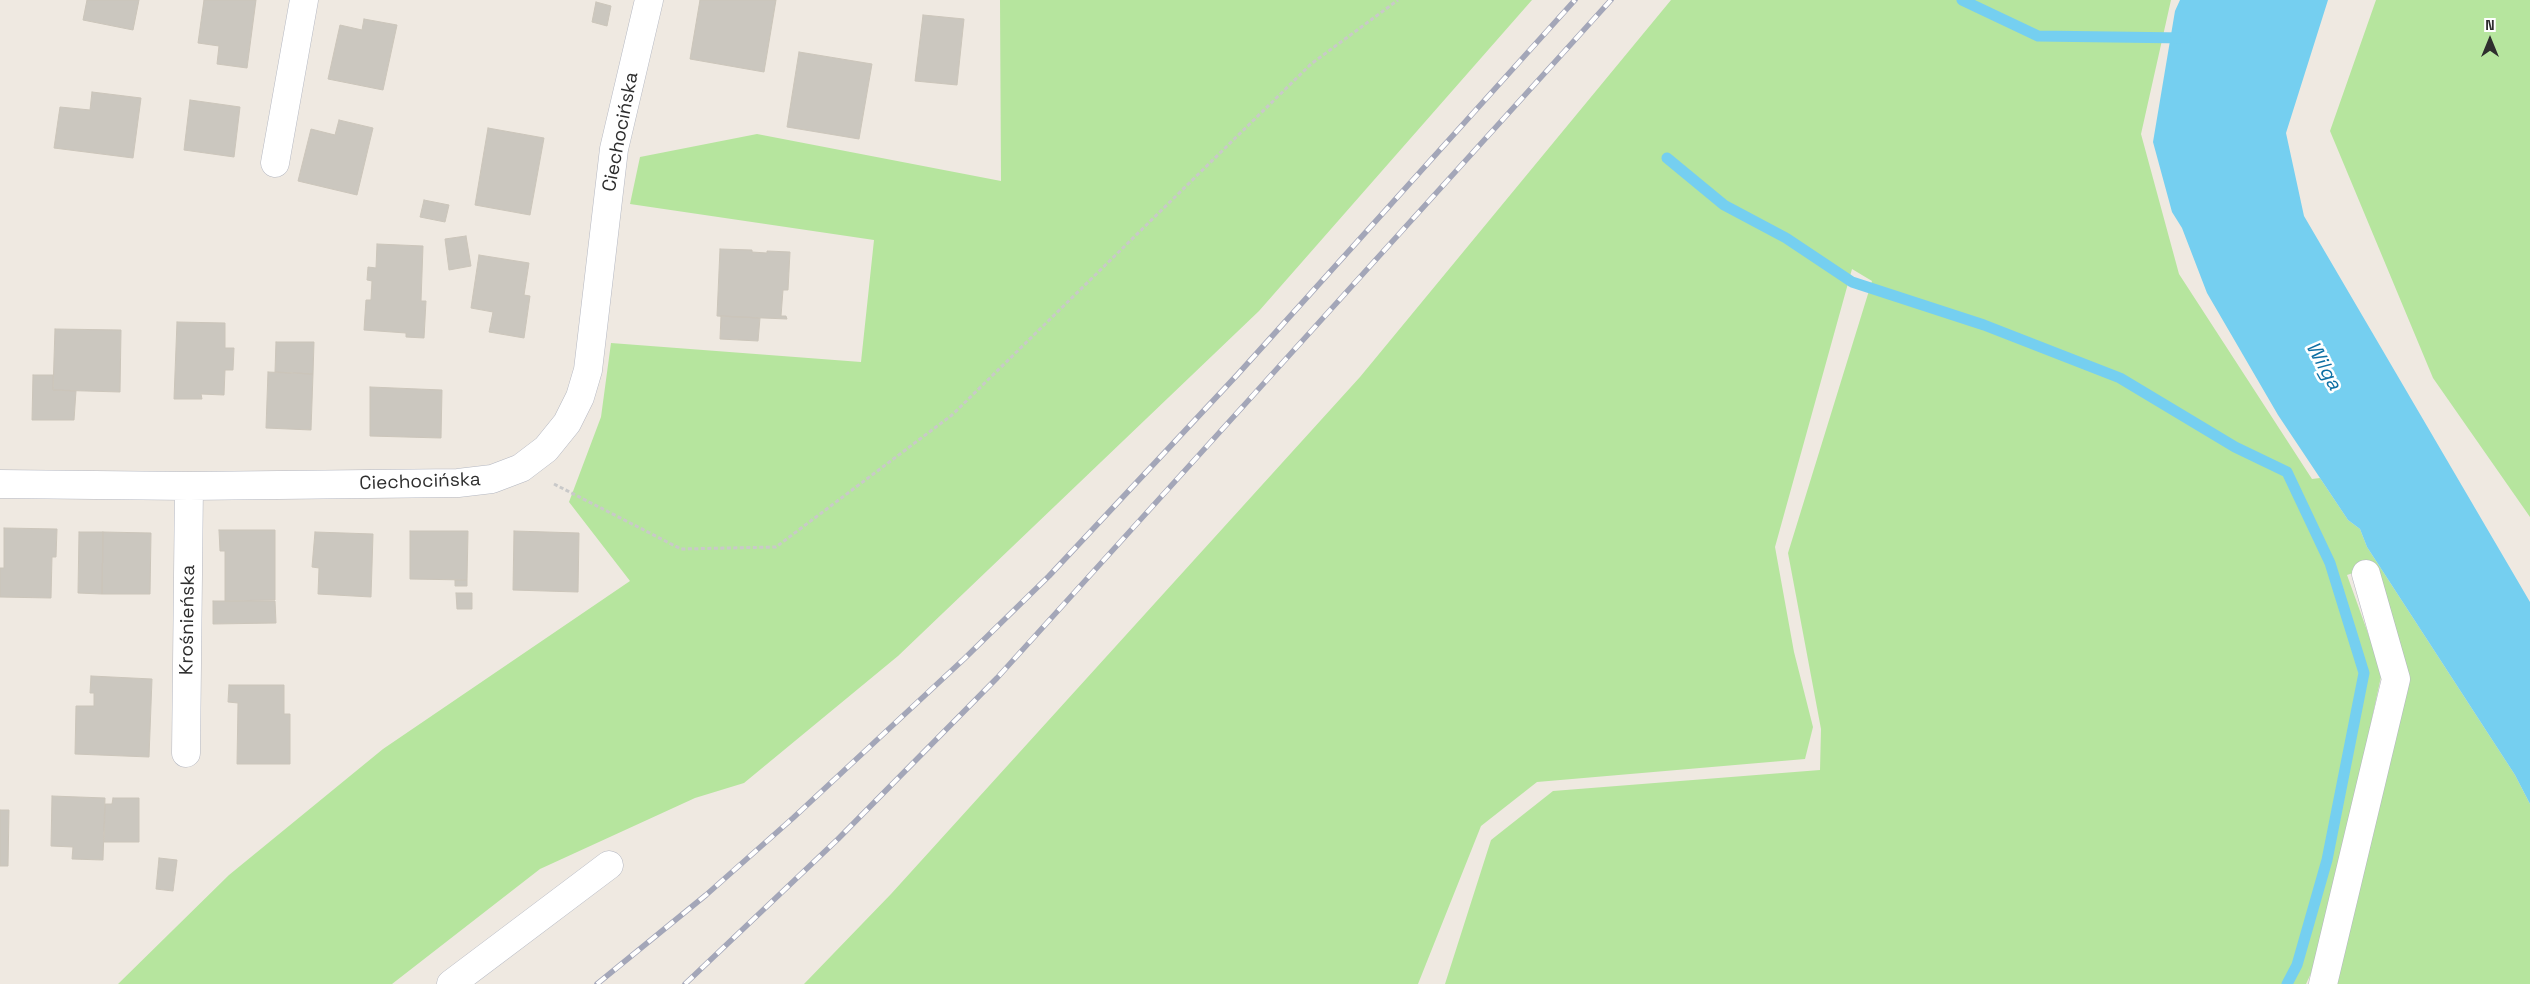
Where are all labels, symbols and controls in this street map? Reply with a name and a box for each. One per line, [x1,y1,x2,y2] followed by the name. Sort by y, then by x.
[2465,15,2515,65] north arrow
[2485,16,2495,34] text: N
[598,70,644,194] street label: Ciechocińska
[2300,338,2346,394] water label: Wilga
[359,468,481,496] street label: Ciechocińska
[176,565,200,675] street label: Krośnieńska

